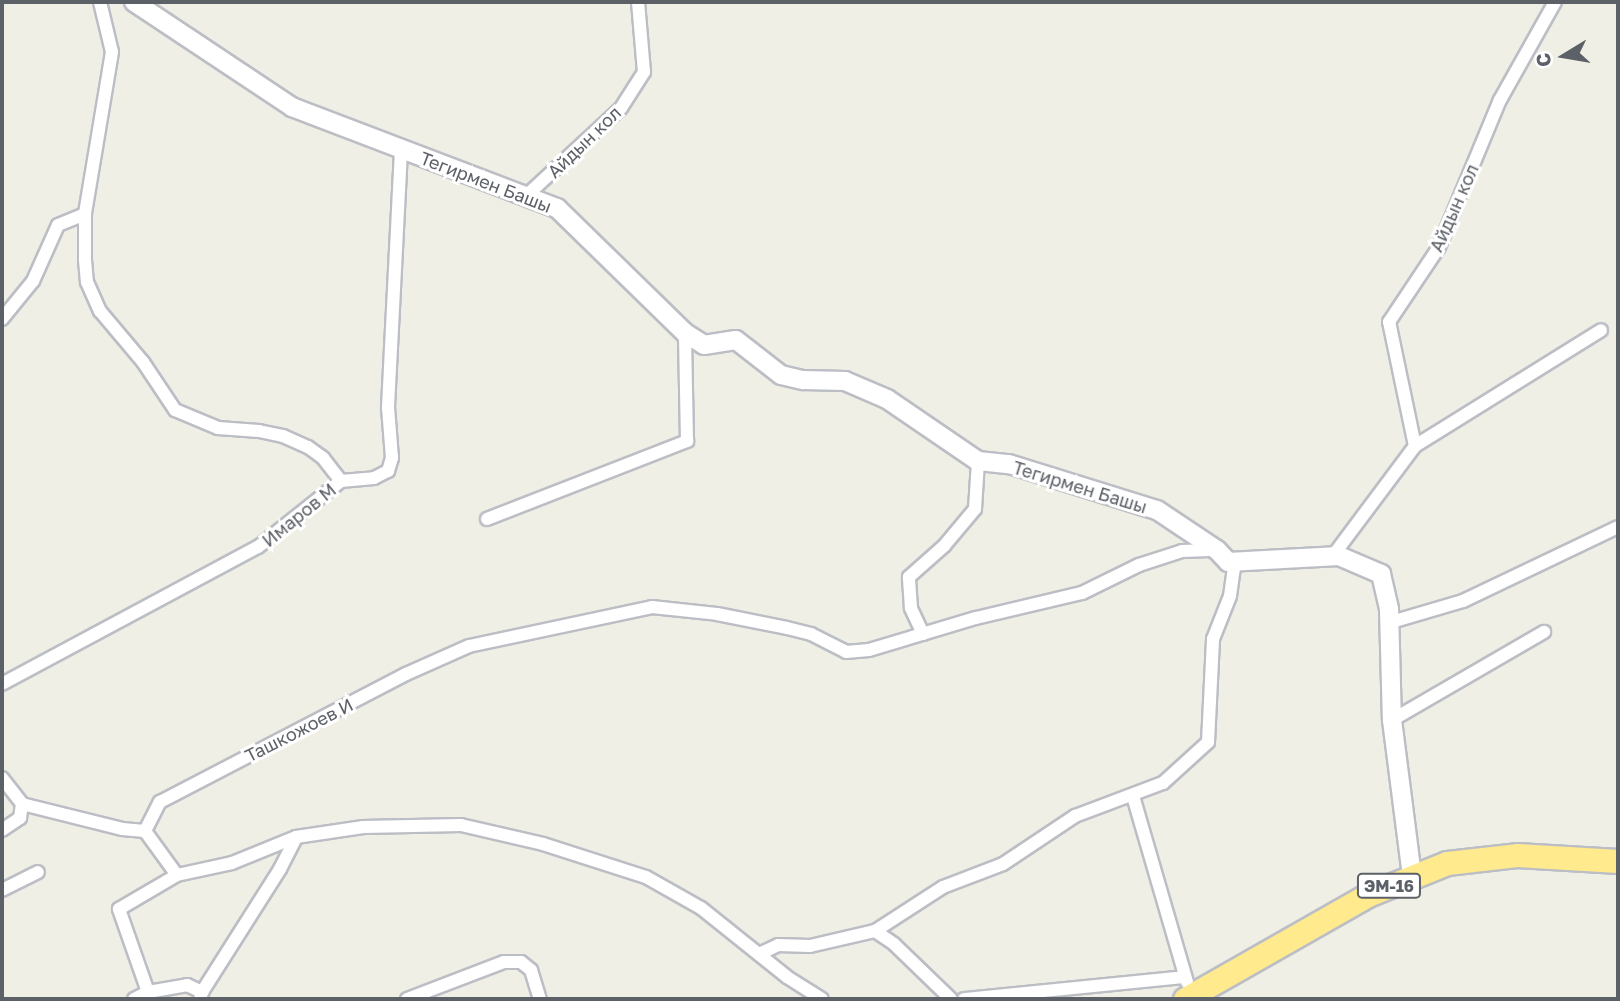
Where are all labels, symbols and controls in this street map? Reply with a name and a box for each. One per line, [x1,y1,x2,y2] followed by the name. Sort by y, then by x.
[1529,21,1599,91] north arrow
[1530,51,1555,69] text: С
[543,102,625,182] street label: Айдын кол
[417,147,555,217] street label: Тегирмен Башы
[1425,161,1483,255] street label: Айдын кол
[1010,456,1150,518] street label: Тегирмен Башы
[258,479,340,551] street label: Имаров М
[241,694,357,766] street label: Ташкожоев И
[1356,874,1422,898] road number: ЭМ-16

